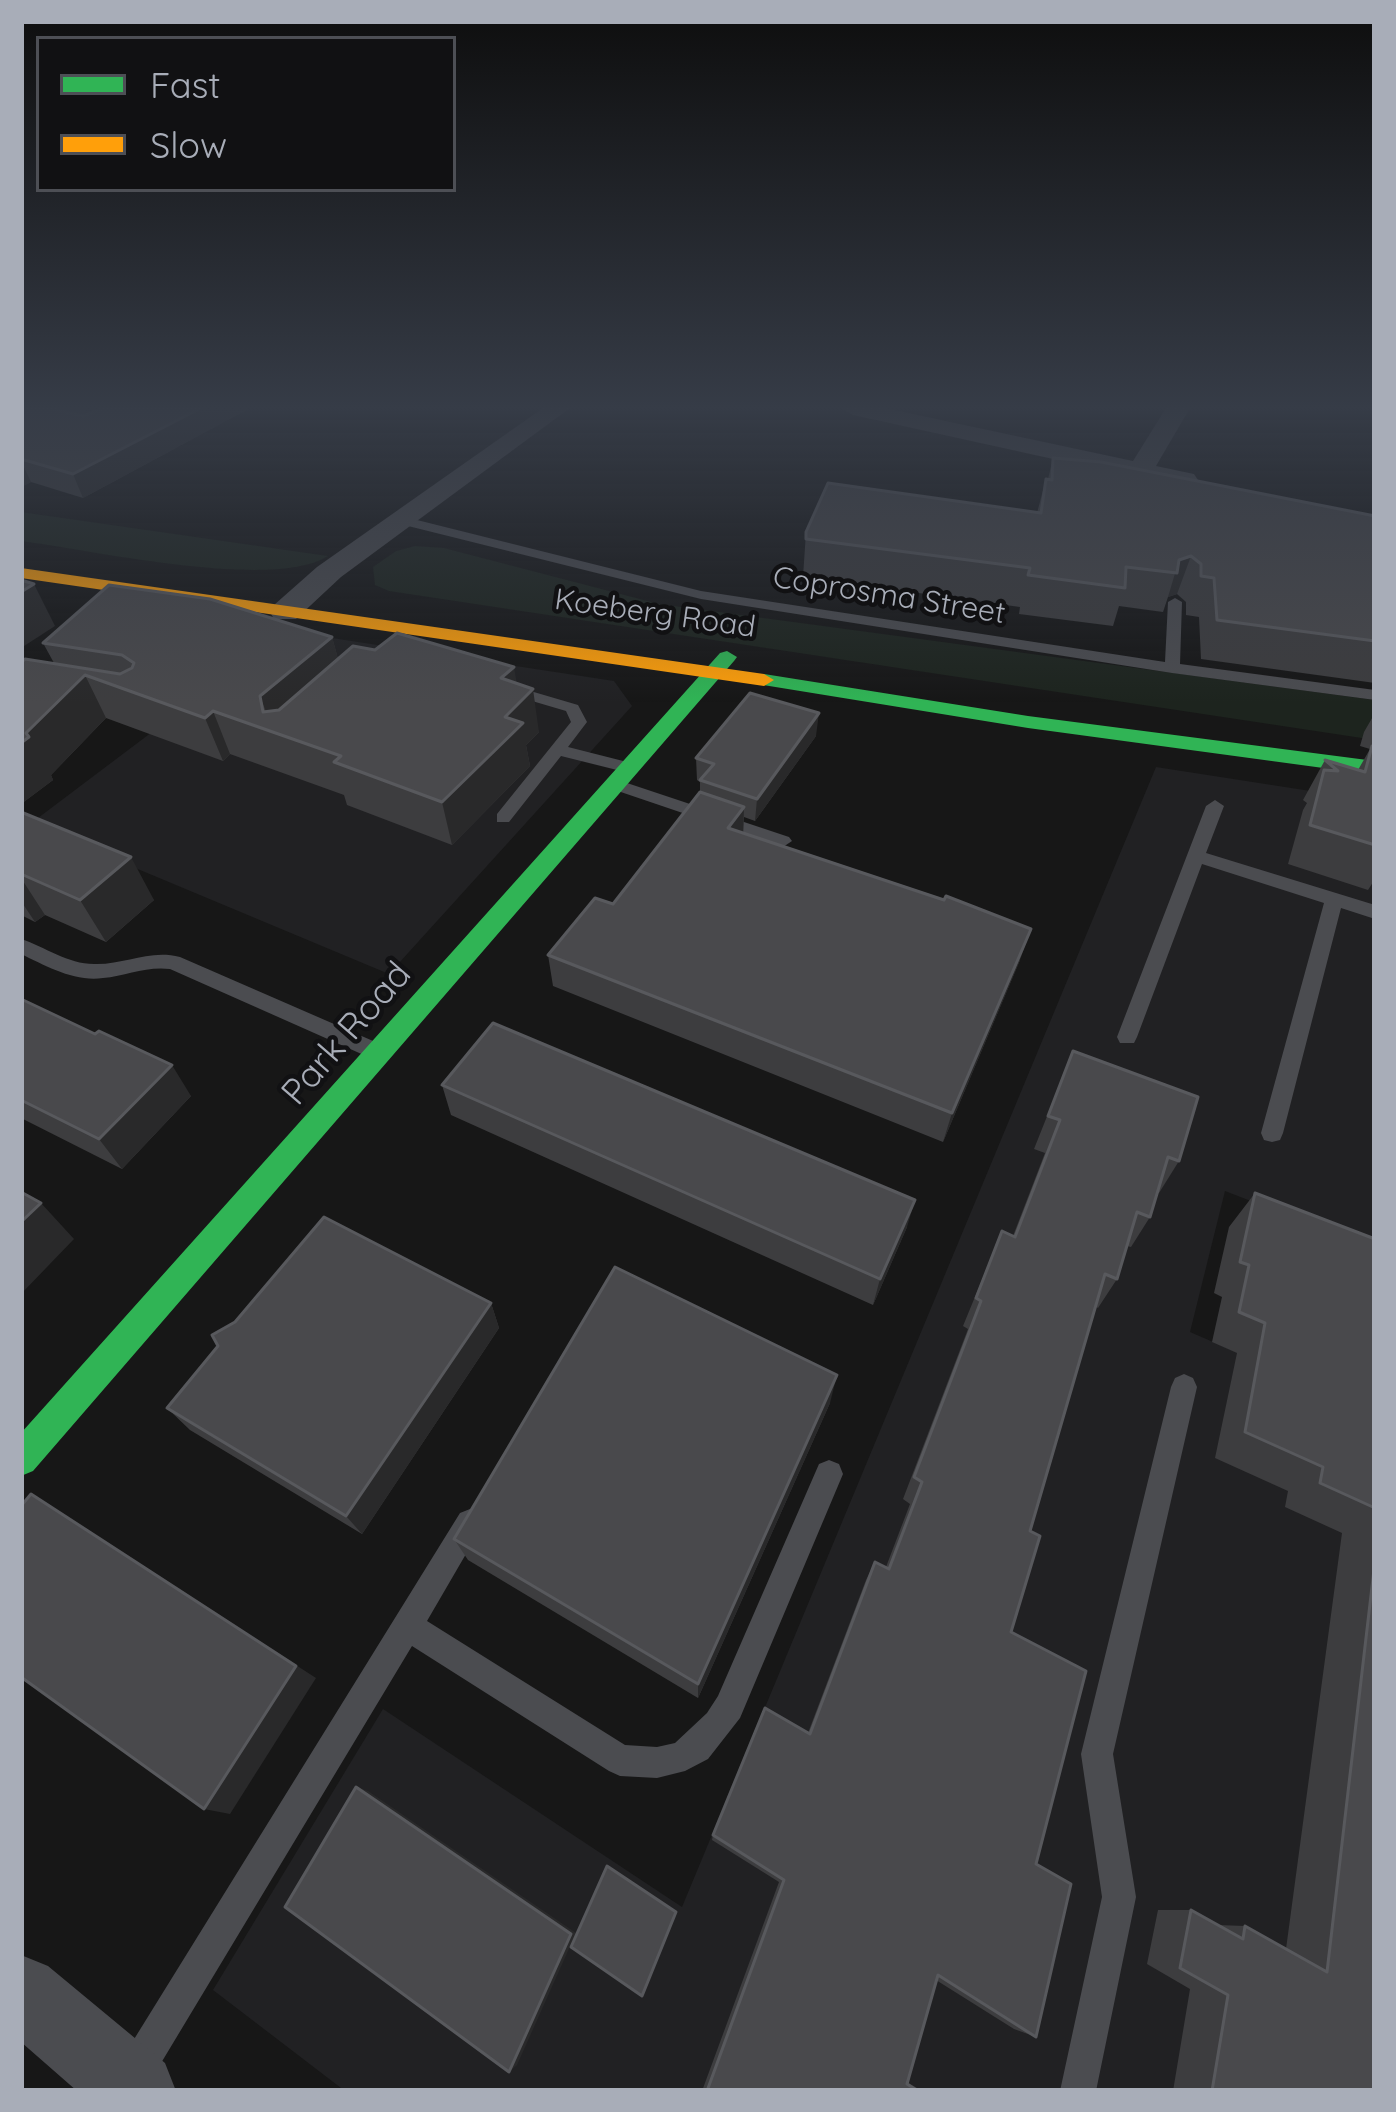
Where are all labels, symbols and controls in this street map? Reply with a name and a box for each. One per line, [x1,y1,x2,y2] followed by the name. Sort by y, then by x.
[36,36,456,192] legend
[150,62,221,107] text: Fast
[150,122,227,167] text: Slow
[770,560,1008,632] street label: Coprosma Street
[552,582,758,646] street label: Koeberg Road
[273,954,421,1114] street label: Park Road

